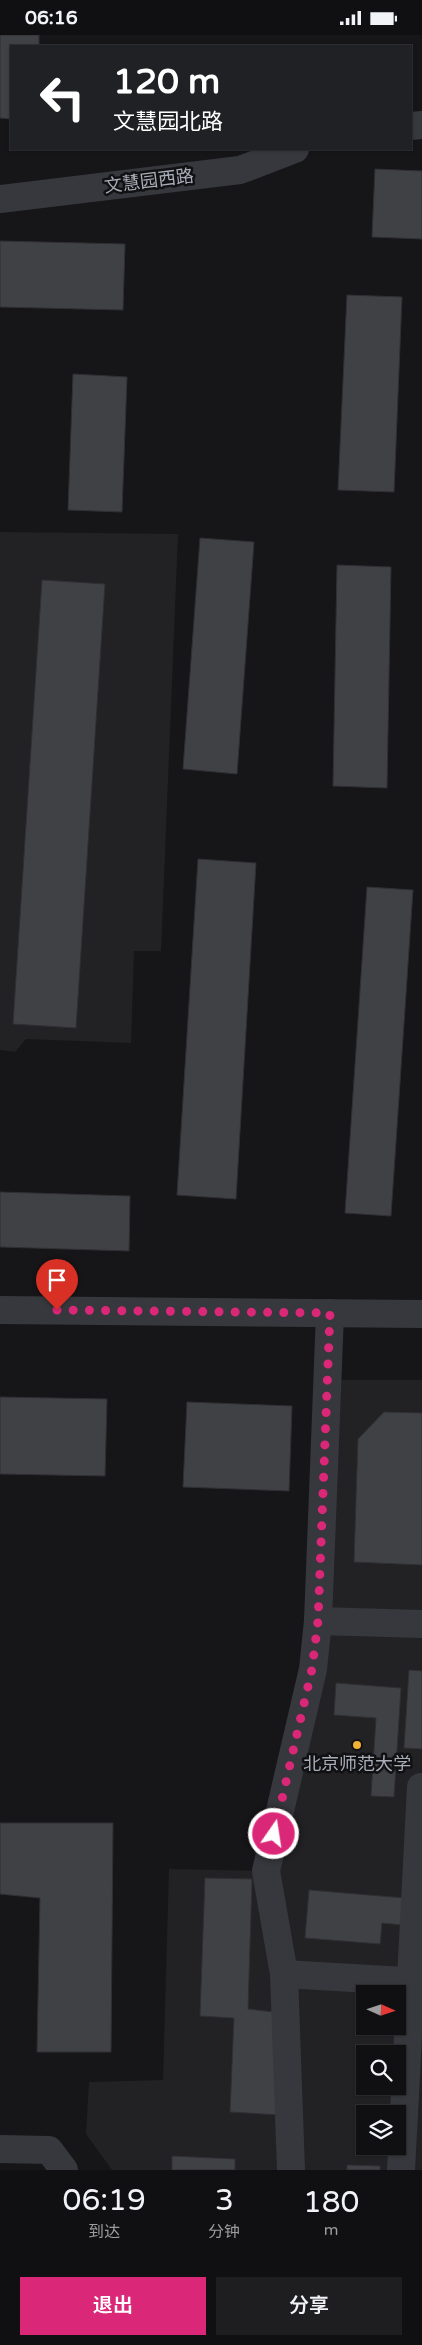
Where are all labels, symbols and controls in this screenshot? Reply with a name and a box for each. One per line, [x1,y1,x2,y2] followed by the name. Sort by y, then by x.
[25,7,78,29] text: 06:16
[113,61,220,103] text: 120 m
[30,65,95,130] icon: left
[113,109,223,135] text: 文慧园北路
[103,165,195,197] street label: 文慧园西路
[36,1259,78,1310] pin
[43,1266,71,1294] icon: arrive
[351,1739,363,1751] marker: 北京师范大学
[303,1753,411,1775] place label: 北京师范大学
[247,1807,299,1859] position arrow
[356,1985,406,2035] north arrow
[356,1985,406,2155] map controls
[356,2045,406,2095] button: search
[356,2105,406,2155] button: layers
[63,2182,146,2219] text: 06:19
[215,2182,234,2219] text: 3
[303,2184,359,2221] text: 180
[324,2220,338,2240] text: m
[88,2222,120,2242] text: 到达
[208,2222,240,2242] text: 分钟
[20,2277,206,2335] button: 退出
[216,2277,402,2335] button: 分享

